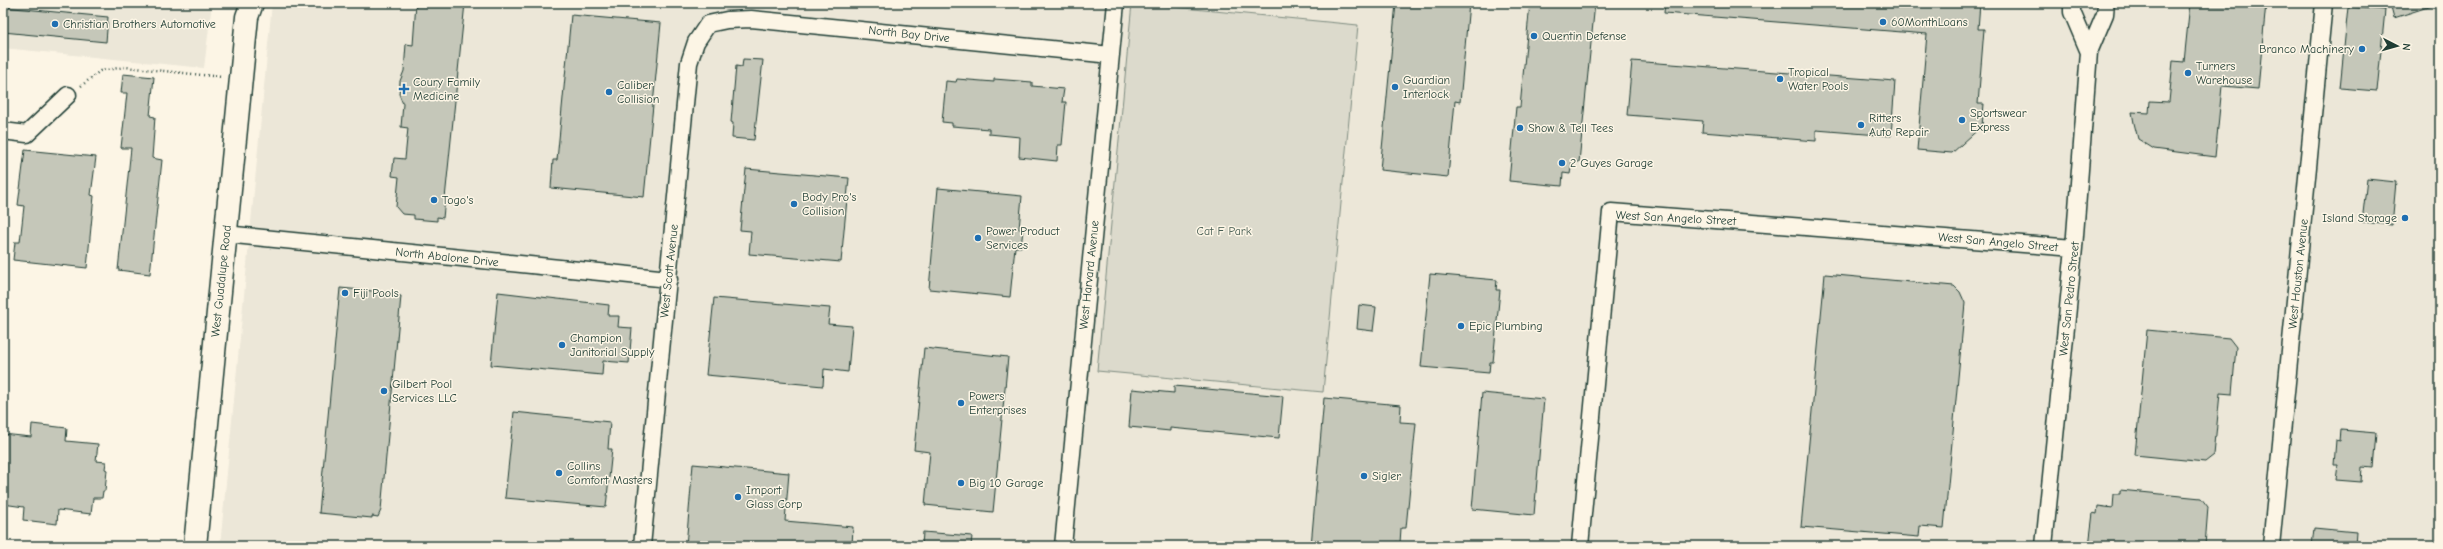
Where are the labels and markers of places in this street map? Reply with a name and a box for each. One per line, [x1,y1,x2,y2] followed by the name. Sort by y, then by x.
[1891,15,1968,29] place label: 60MonthLoans
[63,17,216,31] place label: Christian Brothers Automotive
[1878,17,1888,27] marker: 60MonthLoans
[50,19,60,29] marker: Christian Brothers Automotive
[1542,29,1626,43] place label: Quentin Defense
[1529,31,1539,41] marker: Quentin Defense
[2259,42,2355,56] place label: Branco Machinery
[2357,44,2367,54] marker: Branco Machinery
[2196,59,2252,87] place label: Turners Warehouse
[1788,65,1848,93] place label: Tropical Water Pools
[2183,68,2193,78] marker: Turners Warehouse
[1403,73,1450,101] place label: Guardian Interlock
[1775,74,1785,84] marker: Tropical Water Pools
[413,75,481,103] place label: Coury Family Medicine
[617,78,659,106] place label: Caliber Collision
[1390,82,1400,92] marker: Guardian Interlock
[398,83,410,95] marker: Coury Family Medicine
[604,87,614,97] marker: Caliber Collision
[1970,106,2027,134] place label: Sportswear Express
[1869,111,1929,139] place label: Ritters Auto Repair
[1957,115,1967,125] marker: Sportswear Express
[1856,120,1866,130] marker: Ritters Auto Repair
[1528,121,1613,135] place label: Show & Tell Tees
[1515,123,1525,133] marker: Show & Tell Tees
[1570,156,1653,170] place label: 2 Guyes Garage
[1557,158,1567,168] marker: 2 Guyes Garage
[802,190,857,218] place label: Body Pro's Collision
[442,193,474,207] place label: Togo's
[429,195,439,205] marker: Togo's
[789,199,799,209] marker: Body Pro's Collision
[2322,211,2397,225] place label: Island Storage
[2400,213,2410,223] marker: Island Storage
[986,224,1060,252] place label: Power Product Services
[973,233,983,243] marker: Power Product Services
[353,286,399,300] place label: Fiji Pools
[340,288,350,298] marker: Fiji Pools
[1469,319,1543,333] place label: Epic Plumbing
[1456,321,1466,331] marker: Epic Plumbing
[570,331,655,359] place label: Champion Janitorial Supply
[557,340,567,350] marker: Champion Janitorial Supply
[392,377,457,405] place label: Gilbert Pool Services LLC
[379,386,389,396] marker: Gilbert Pool Services LLC
[969,389,1027,417] place label: Powers Enterprises
[956,398,966,408] marker: Powers Enterprises
[567,459,652,487] place label: Collins Comfort Masters
[554,468,564,478] marker: Collins Comfort Masters
[1372,469,1401,483] place label: Sigler
[1359,471,1369,481] marker: Sigler
[969,476,1044,490] place label: Big 10 Garage
[956,478,966,488] marker: Big 10 Garage
[746,483,802,511] place label: Import Glass Corp
[733,492,743,502] marker: Import Glass Corp

